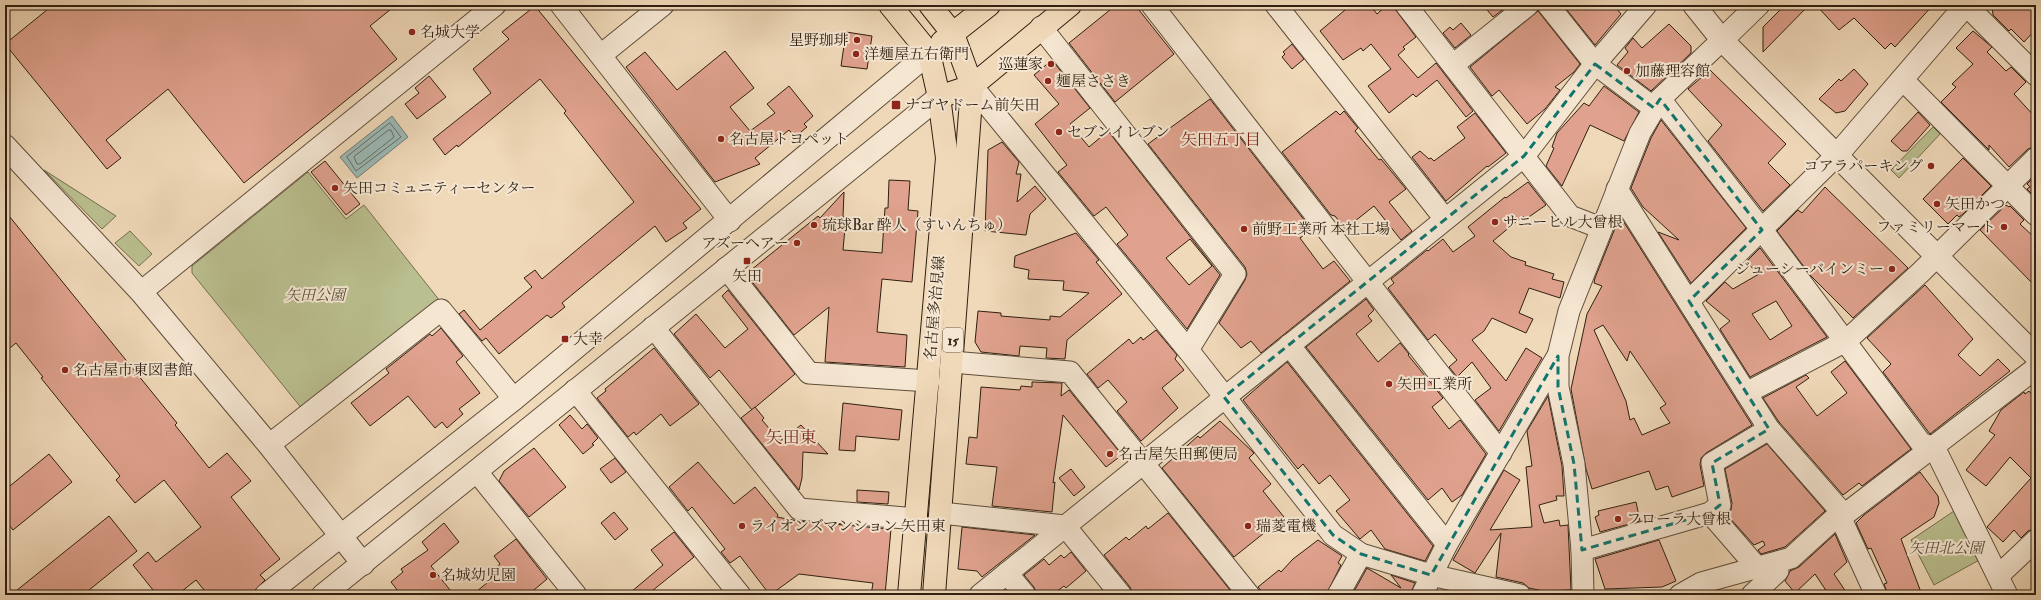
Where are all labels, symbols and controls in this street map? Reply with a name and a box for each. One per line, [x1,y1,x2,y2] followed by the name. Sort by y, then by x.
[420,23,480,42] place label: 名城大学
[407,27,417,37] marker: 名城大学
[789,31,849,50] place label: 星野珈琲
[852,35,862,45] marker: 星野珈琲
[864,45,969,64] place label: 洋麺屋五右衛門
[851,49,861,59] marker: 洋麺屋五右衛門
[998,55,1043,74] place label: 巡蓮家
[1046,59,1056,69] marker: 巡蓮家
[1635,62,1710,81] place label: 加藤理容館
[1622,66,1632,76] marker: 加藤理容館
[1056,72,1131,91] place label: 麺屋ささき
[1043,76,1053,86] marker: 麺屋ささき
[905,96,1039,115] place label: ナゴヤドーム前矢田
[890,99,902,111] marker: ナゴヤドーム前矢田
[1067,123,1170,142] place label: セブンイレブン
[1054,127,1064,137] marker: セブンイレブン
[729,130,849,149] place label: 名古屋トヨペット
[1181,130,1261,150] district label: 矢田五丁目
[716,134,726,144] marker: 名古屋トヨペット
[1803,157,1923,176] place label: コアラパーキング
[1926,161,1936,171] marker: コアラパーキング
[343,179,536,198] place label: 矢田コミュニティーセンター
[330,183,340,193] marker: 矢田コミュニティーセンター
[1945,195,2005,214] place label: 矢田かつ
[1932,199,1942,209] marker: 矢田かつ
[1503,213,1622,232] place label: サニーヒル大曾根
[822,216,1012,235] place label: 琉球Bar 酔人（すいんちゅ）
[1490,217,1500,227] marker: サニーヒル大曾根
[1876,218,1996,237] place label: ファミリーマート
[809,220,819,230] marker: 琉球Bar 酔人（すいんちゅ）
[1252,220,1390,239] place label: 前野工業所 本社工場
[1999,222,2009,232] marker: ファミリーマート
[1239,224,1249,234] marker: 前野工業所 本社工場
[701,234,789,253] place label: アズーヘアー
[792,238,802,248] marker: アズーヘアー
[921,255,949,361] street label: 名古屋多治見線
[742,256,752,266] marker: 矢田
[1735,260,1884,279] place label: ジューシーバインミー
[1887,264,1897,274] marker: ジューシーバインミー
[732,267,762,286] place label: 矢田
[285,286,348,305] park label: 矢田公園
[943,328,963,352] road number: 15
[573,330,603,349] place label: 大幸
[560,334,570,344] marker: 大幸
[73,361,193,380] place label: 名古屋市東図書館
[60,365,70,375] marker: 名古屋市東図書館
[1397,375,1472,394] place label: 矢田工業所
[1384,379,1394,389] marker: 矢田工業所
[766,427,817,448] district label: 矢田東
[1118,445,1238,464] place label: 名古屋矢田郵便局
[1105,449,1115,459] marker: 名古屋矢田郵便局
[1626,510,1731,529] place label: フローラ大曾根
[1613,514,1623,524] marker: フローラ大曾根
[750,517,946,536] place label: ライオンズマンション 矢田東
[1256,517,1316,536] place label: 瑞菱電機
[737,521,747,531] marker: ライオンズマンション 矢田東
[1243,521,1253,531] marker: 瑞菱電機
[1908,539,1986,558] park label: 矢田北公園
[441,566,516,585] place label: 名城幼児園
[428,570,438,580] marker: 名城幼児園

